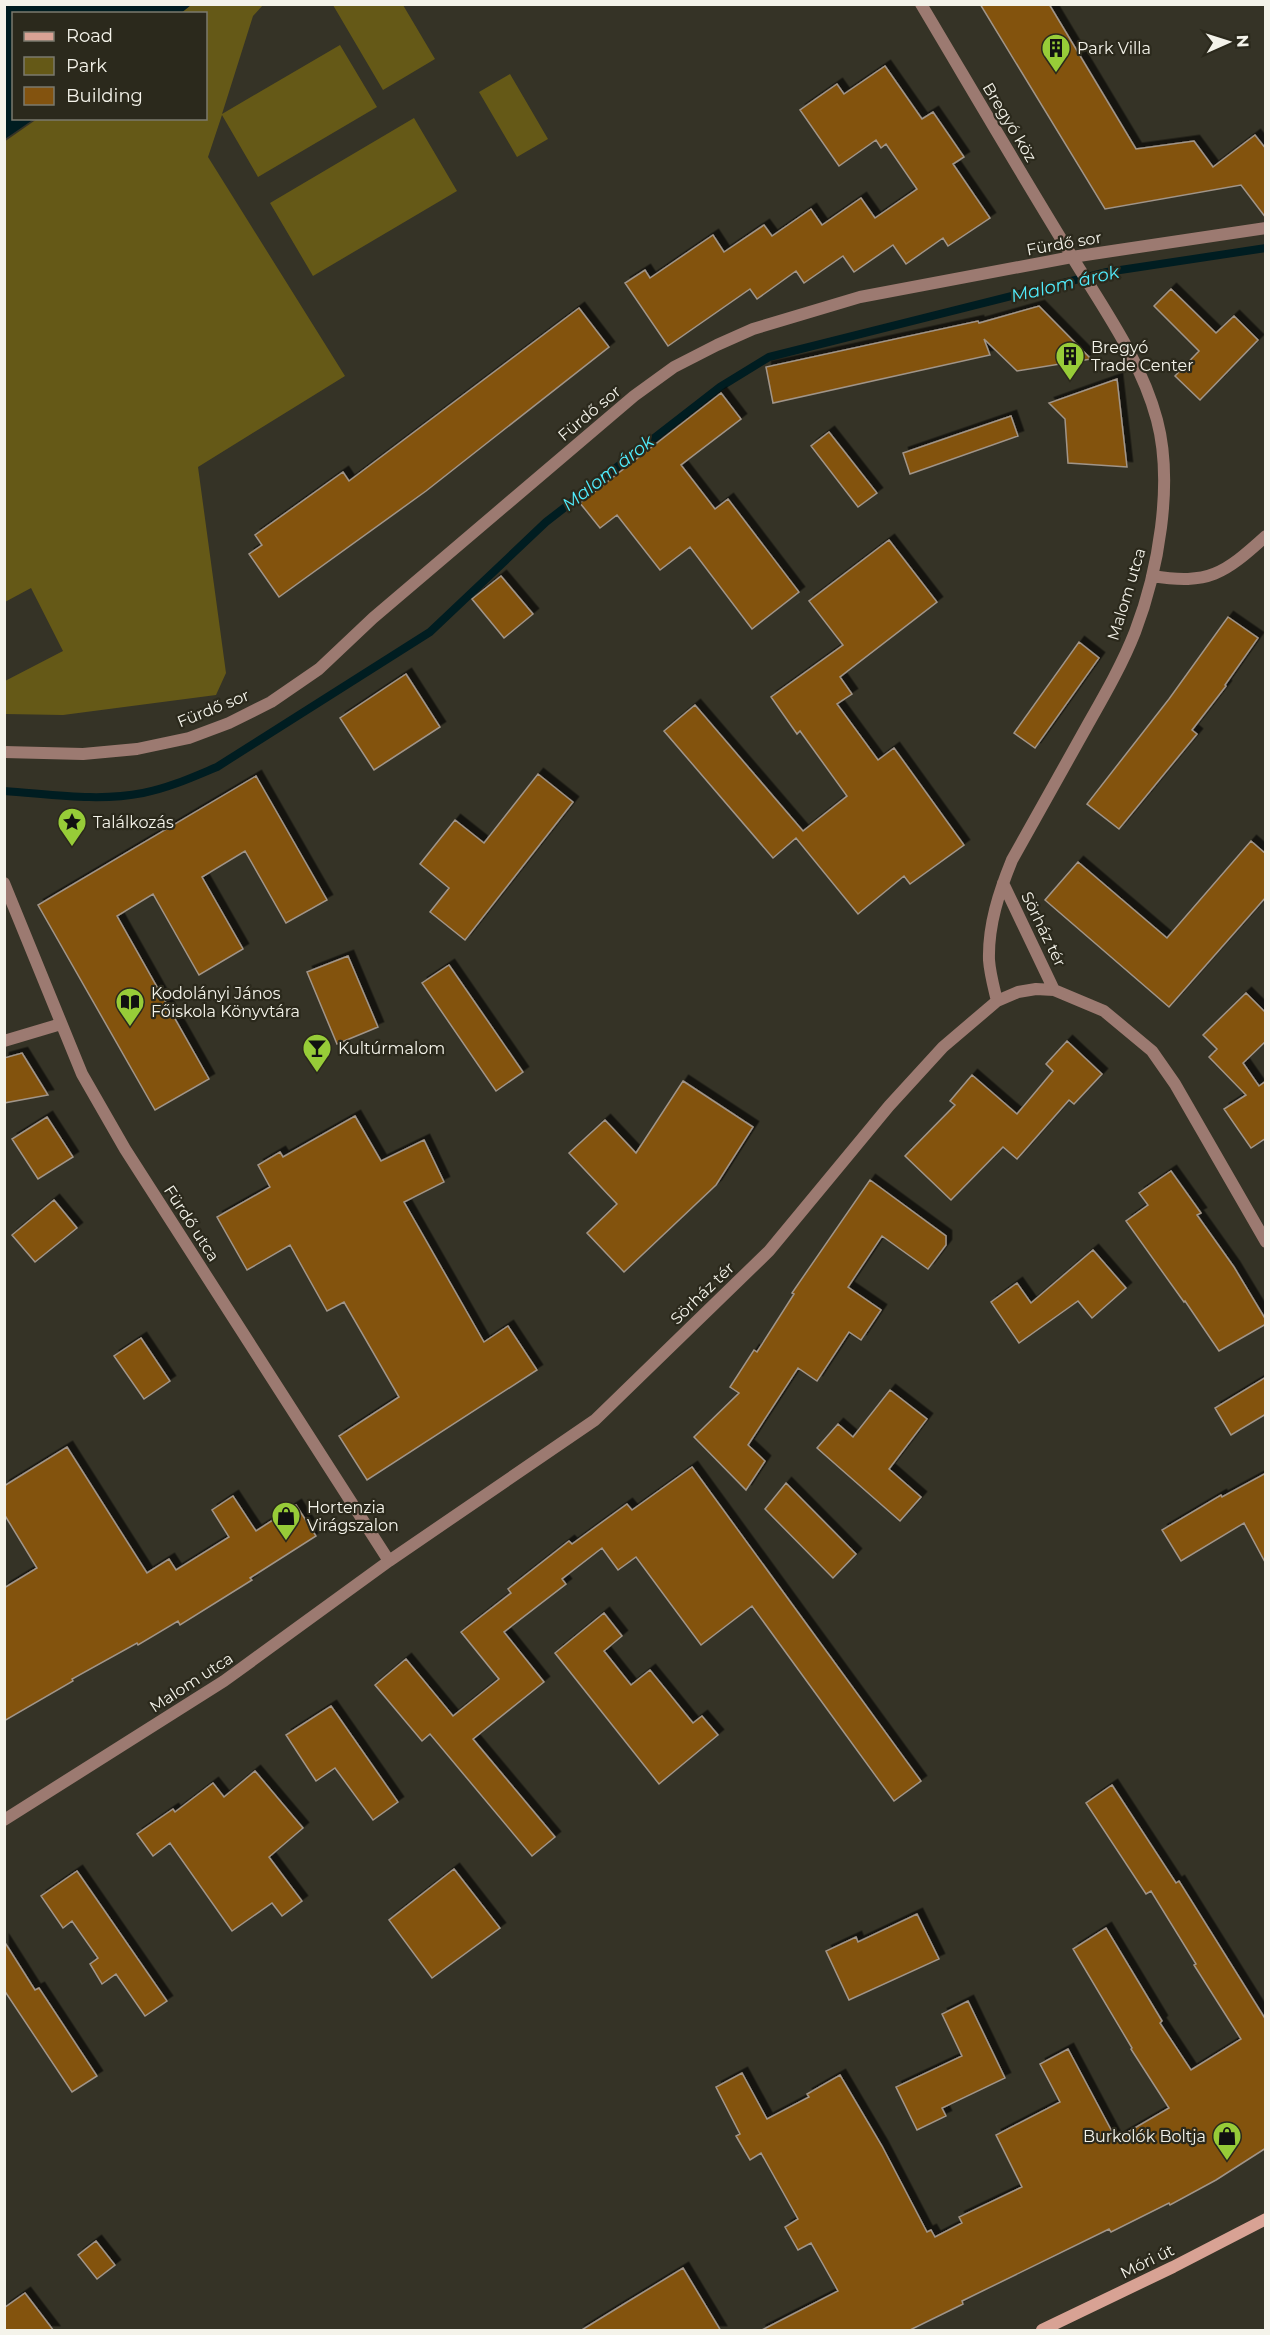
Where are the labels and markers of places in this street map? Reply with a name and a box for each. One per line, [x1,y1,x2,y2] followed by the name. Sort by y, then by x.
[1040,32,1072,74] building icon: Park Villa
[1077,39,1151,58] place label: Park Villa
[1091,338,1194,375] place label: Bregyó Trade Center
[1054,340,1086,382] building icon: Bregyó Trade Center
[56,806,88,848] place icon: Találkozás
[93,813,174,832] place label: Találkozás
[151,984,300,1021] place label: Kodolányi János Főiskola Könyvtára
[114,986,146,1028] library icon: Kodolányi János Főiskola Könyvtára
[301,1032,333,1074] bar icon: Kultúrmalom
[338,1039,445,1058] place label: Kultúrmalom
[307,1498,399,1535] place label: Hortenzia Virágszalon
[270,1500,302,1542] shop icon: Hortenzia Virágszalon
[1211,2120,1243,2162] shop icon: Burkolók Boltja
[1083,2127,1206,2146] place label: Burkolók Boltja

